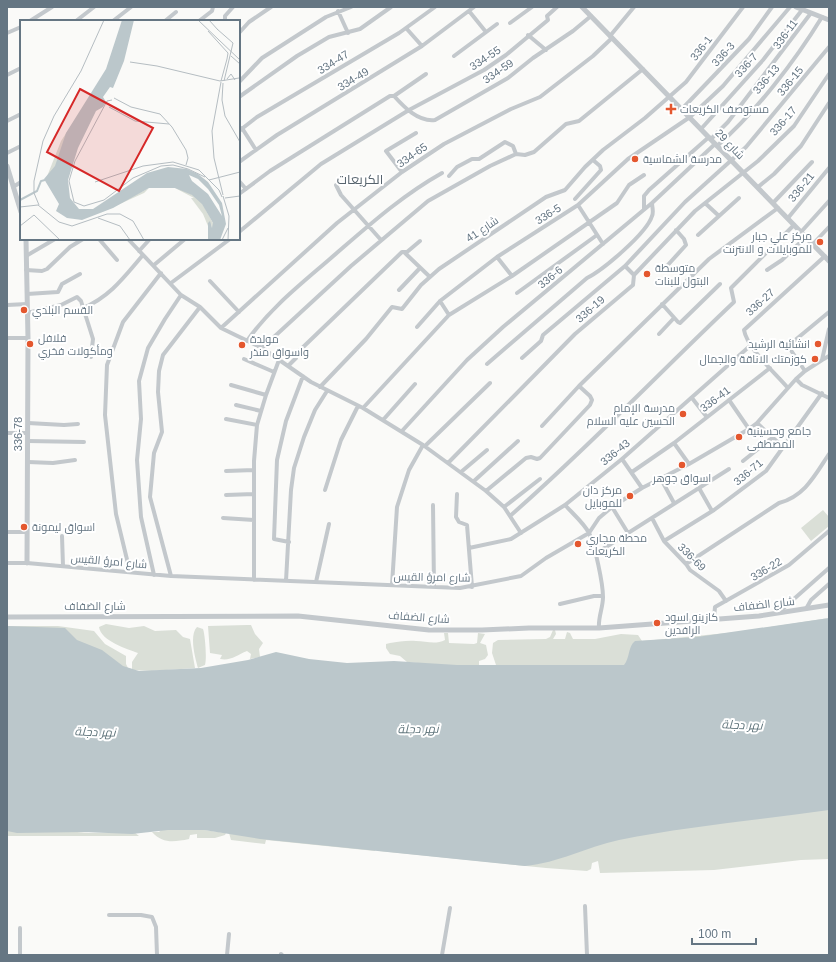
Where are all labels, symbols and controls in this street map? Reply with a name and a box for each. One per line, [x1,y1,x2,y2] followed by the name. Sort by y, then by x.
[770,17,800,51] street label: 336-11
[20,20,240,240] inset map
[688,33,714,63] street label: 336-1
[709,40,737,68] street label: 336-3
[467,44,503,72] street label: 334-55
[315,48,351,76] street label: 334-47
[732,51,760,79] street label: 336-7
[480,56,516,86] street label: 334-59
[750,62,782,96] street label: 336-13
[775,64,805,98] street label: 336-15
[335,65,371,93] street label: 334-49
[665,103,677,115] marker: مستوصف الكريعات
[680,103,769,116] place label: مستوصف الكريعات
[767,104,799,138] street label: 336-17
[712,127,747,163] street label: شارع 29
[395,140,429,170] street label: 334-65
[643,153,722,166] place label: مدرسة الشماسية
[630,154,640,164] marker: مدرسة الشماسية
[786,170,816,204] street label: 336-21
[337,172,383,187] district label: الكريعات
[533,201,563,227] street label: 336-5
[463,214,502,246] street label: شارع 41
[723,230,812,256] place label: مركز علي جبار للموبايلات و الانترنت
[815,237,825,247] marker: مركز علي جبار للموبايلات و الانترنت
[655,262,709,288] place label: متوسطة البتول للبنات
[535,263,565,291] street label: 336-6
[642,269,652,279] marker: متوسطة البتول للبنات
[743,286,777,318] street label: 336-27
[573,293,607,325] street label: 336-19
[32,304,93,319] place label: القسم البلدي
[19,305,29,315] marker: القسم البلدي
[38,332,113,360] place label: فلافل ومأكولات فخري
[249,333,309,359] place label: مولدة واسواق منذر
[748,338,810,351] place label: انشائية الرشيد
[25,339,35,349] marker: فلافل ومأكولات فخري
[813,339,823,349] marker: انشائية الرشيد
[237,340,247,350] marker: مولدة واسواق منذر
[700,353,807,366] place label: كوزمتك الاناقة والجمال
[810,354,820,364] marker: كوزمتك الاناقة والجمال
[698,384,732,414] street label: 336-41
[587,402,675,429] place label: مدرسة الإمام الحسين عليه السلام
[678,409,688,419] marker: مدرسة الإمام الحسين عليه السلام
[12,417,24,451] street label: 336-78
[747,425,811,451] place label: جامع وحسينية المصطفى
[734,432,744,442] marker: جامع وحسينية المصطفى
[598,437,632,467] street label: 336-43
[731,456,765,488] street label: 336-71
[677,460,687,470] marker: اسواق جوهر
[652,472,711,485] place label: اسواق جوهر
[583,484,622,510] place label: مركز دان للموبايل
[625,491,635,501] marker: مركز دان للموبايل
[32,521,95,534] place label: اسواق ليمونة
[19,522,29,532] marker: اسواق ليمونة
[586,532,647,558] place label: محطة مجاري الكريعات
[573,539,583,549] marker: محطة مجاري الكريعات
[676,541,708,573] street label: 336-69
[70,552,148,572] street label: شارع امرؤ القيس
[748,555,784,583] street label: 336-22
[394,570,470,586] street label: شارع امرؤ القيس
[733,595,795,615] street label: شارع الضفاف
[64,600,126,614] street label: شارع الضفاف
[388,609,450,627] street label: شارع الضفاف
[665,611,718,637] place label: كازينو اسود الرافدين
[652,618,662,628] marker: كازينو اسود الرافدين
[721,717,765,733] water label: نهر دجلة
[397,722,440,736] water label: نهر دجلة
[74,724,118,740] water label: نهر دجلة
[692,920,756,946] scale bar
[698,927,731,941] text: 100 m

